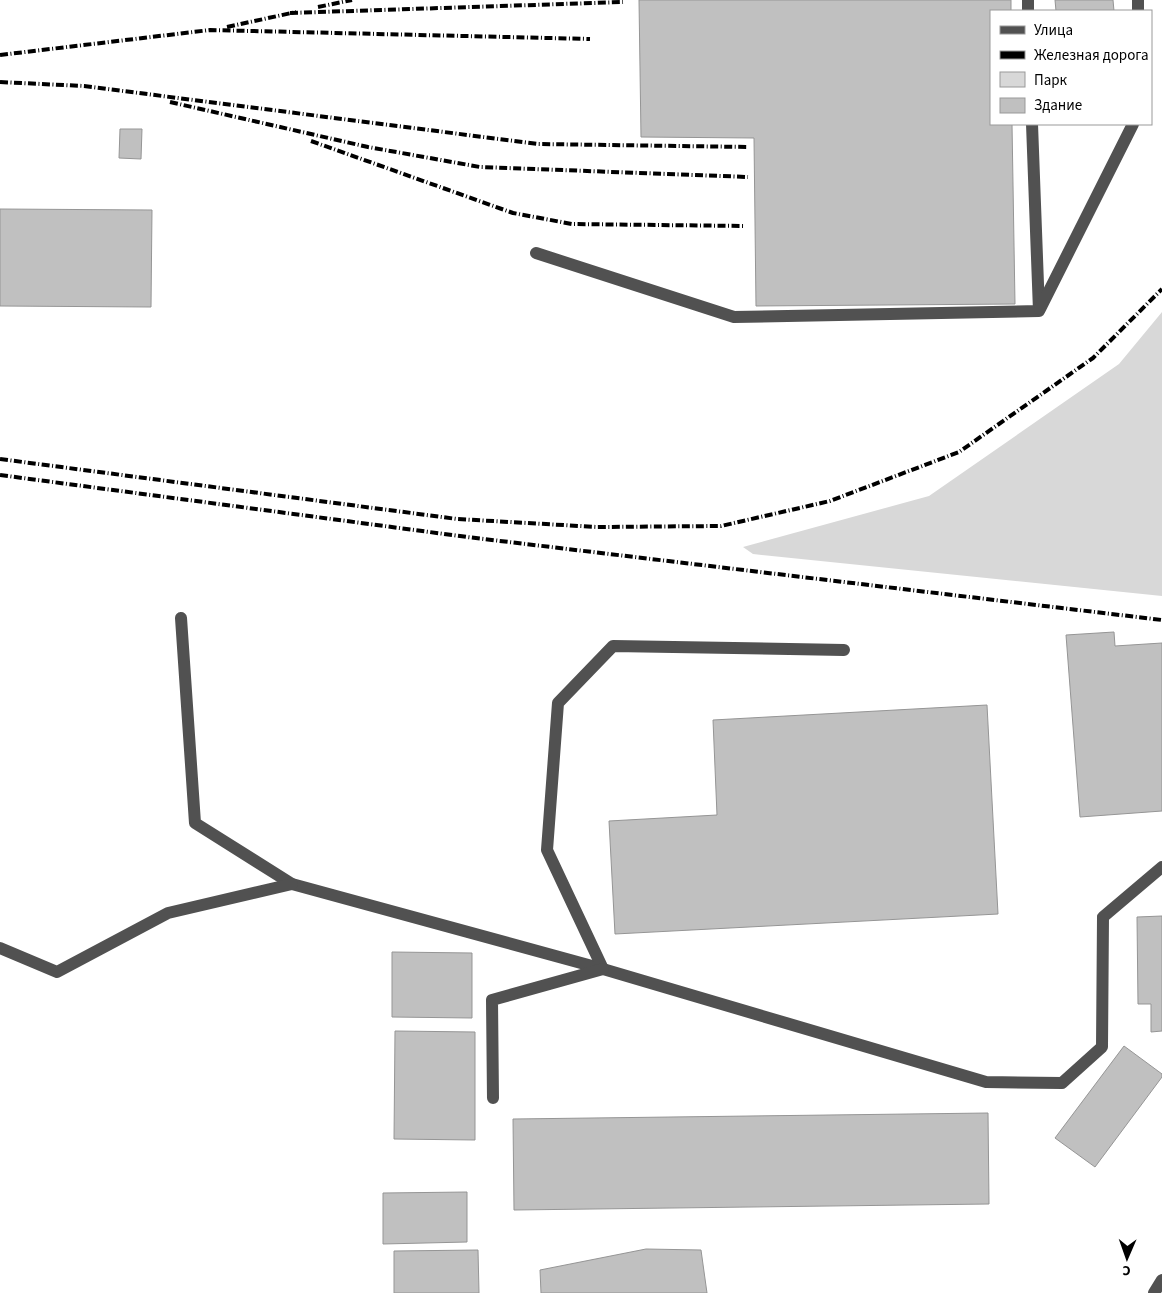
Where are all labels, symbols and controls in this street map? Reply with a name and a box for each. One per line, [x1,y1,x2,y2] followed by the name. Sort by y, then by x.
[990,10,1152,125] legend
[1034,20,1073,41] text: Улица
[1034,45,1149,66] text: Железная дорога
[1034,70,1068,91] text: Парк
[1034,95,1082,116] text: Здание
[1102,1233,1152,1283] north arrow
[1122,1260,1131,1280] text: С

